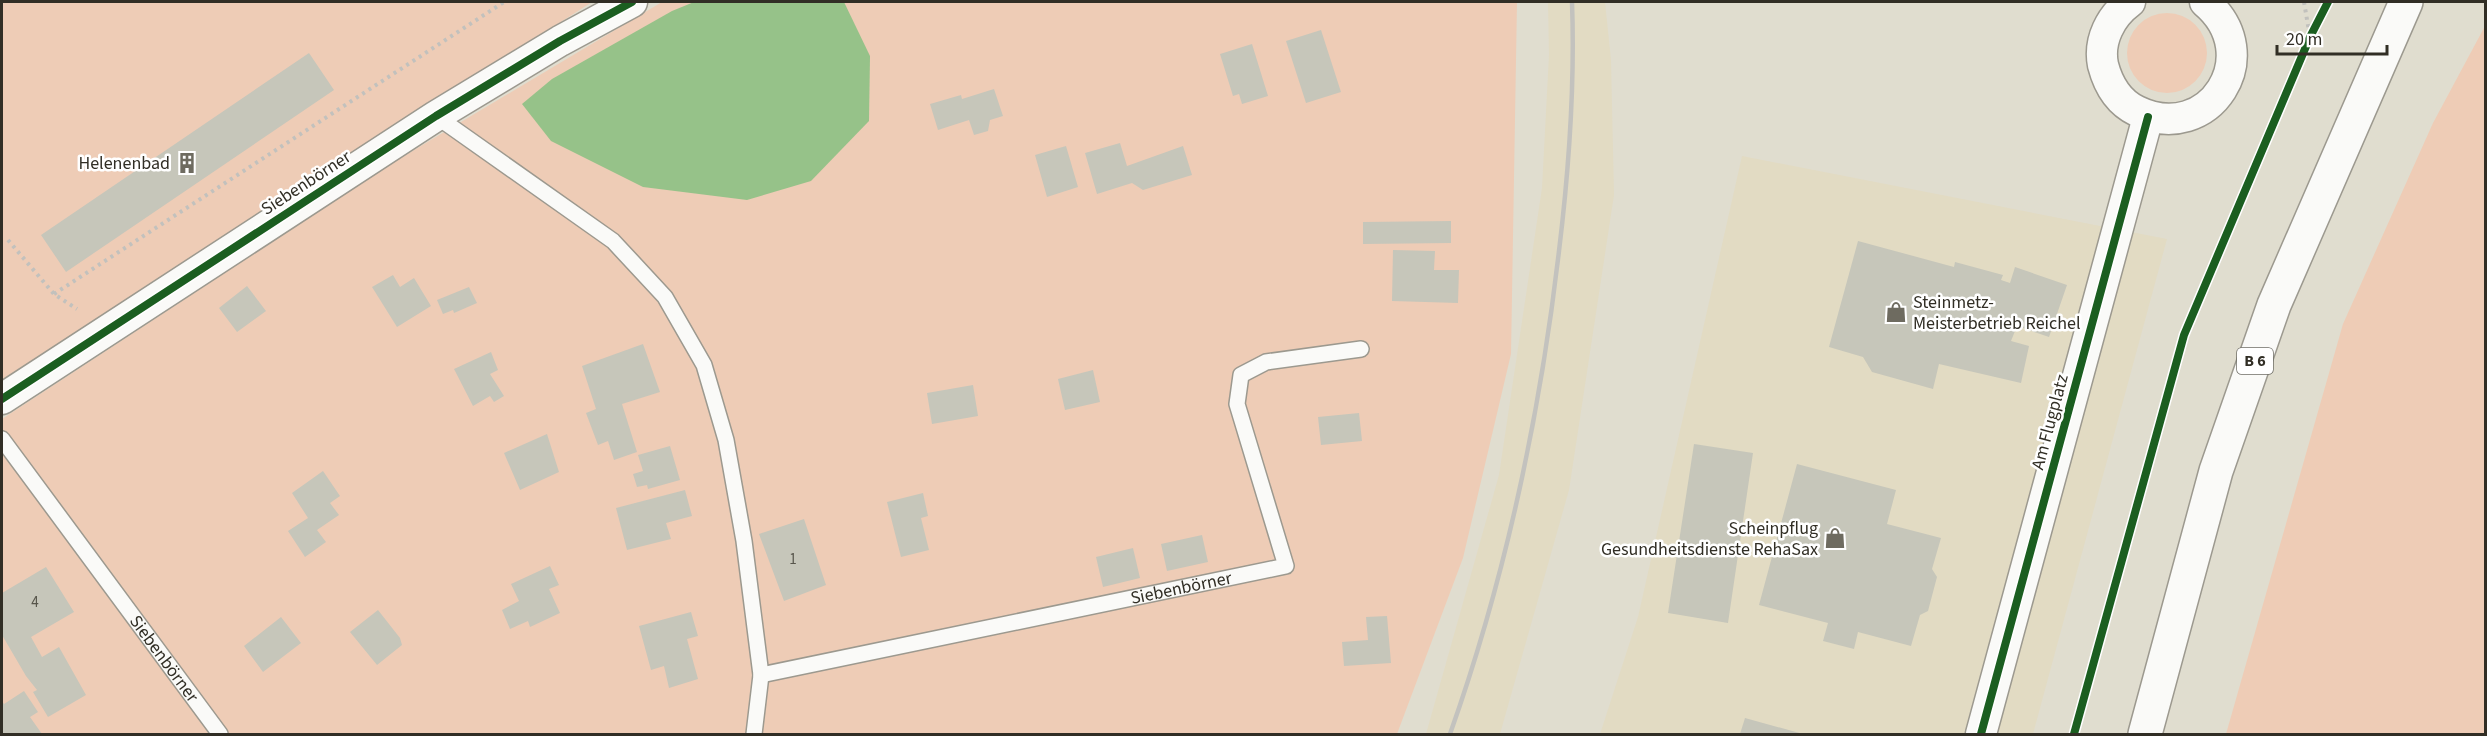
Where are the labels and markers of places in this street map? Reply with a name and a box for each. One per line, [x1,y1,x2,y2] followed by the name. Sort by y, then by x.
[78,151,170,176] place label: Helenenbad
[175,151,199,175] building icon: Helenenbad
[1913,290,2081,336] place label: Steinmetz- Meisterbetrieb Reichel
[1884,300,1908,324] shop icon: Steinmetz- Meisterbetrieb Reichel
[1601,516,1818,562] place label: Scheinpflug Gesundheitsdienste RehaSax
[1823,526,1847,550] shop icon: Scheinpflug Gesundheitsdienste RehaSax

